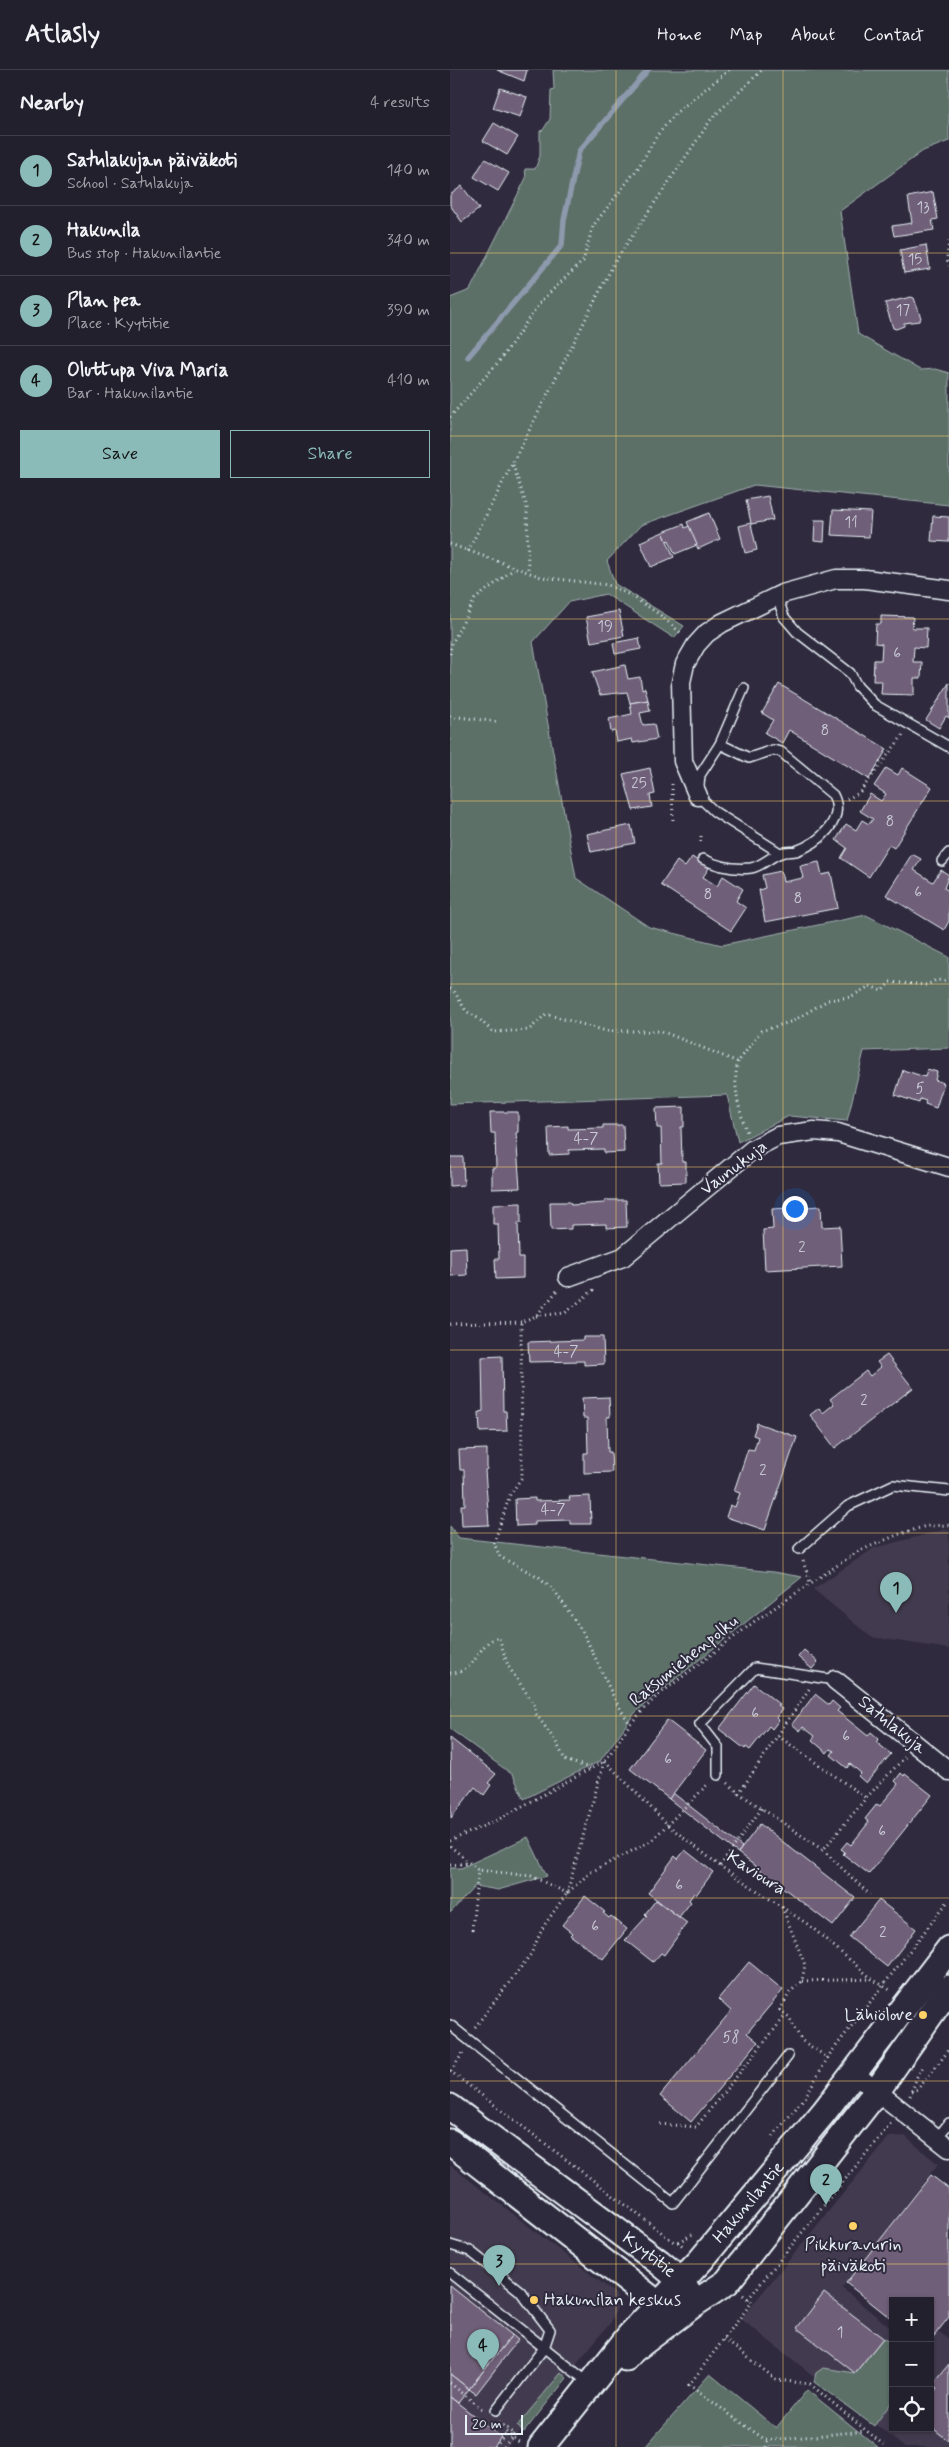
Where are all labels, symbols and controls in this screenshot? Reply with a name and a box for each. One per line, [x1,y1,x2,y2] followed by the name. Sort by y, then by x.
[25,19,100,50] text: Atlasly
[657,23,702,47] text: Home
[730,23,763,47] text: Map
[791,23,835,47] text: About
[863,23,924,47] text: Contact
[20,89,84,117] text: Nearby
[370,92,430,113] text: 4 results
[67,148,237,173] text: Satulakujan päiväkoti
[32,160,40,181] text: 1
[386,160,430,181] text: 140 m
[67,173,193,194] text: School · Satulakuja
[916,198,930,218] house number: 13
[67,218,141,243] text: Hakunila
[32,230,40,251] text: 2
[386,230,430,251] text: 340 m
[67,243,221,264] text: Bus stop · Hakunilantie
[908,250,922,270] house number: 15
[67,288,140,313] text: Plan pea
[32,300,40,321] text: 3
[387,300,430,321] text: 390 m
[896,301,911,321] house number: 17
[67,313,170,334] text: Place · Kyytitie
[67,358,229,383] text: Oluttupa Viva Maria
[31,370,41,391] text: 4
[387,370,430,391] text: 410 m
[67,383,193,404] text: Bar · Hakunilantie
[20,430,220,478] button: Save
[230,430,430,478] button: Share
[844,513,858,533] house number: 11
[597,617,613,637] house number: 19
[893,644,901,664] house number: 6
[821,721,829,741] house number: 8
[631,774,647,794] house number: 25
[886,812,894,832] house number: 8
[914,883,922,903] house number: 6
[704,885,712,905] house number: 8
[794,889,802,909] house number: 8
[915,1079,925,1099] house number: 5
[574,1129,598,1149] house number: 4-7
[695,1135,773,1201] street label: Vaunukuja
[782,1196,808,1222] your location
[798,1238,806,1258] house number: 2
[554,1342,578,1362] house number: 4-7
[860,1391,868,1411] house number: 2
[759,1461,767,1481] house number: 2
[541,1500,565,1520] house number: 4-7
[880,1572,912,1613] pin: 1
[625,1610,743,1712] street label: Ratsumiehenpolku
[853,1690,931,1760] street label: Satulakuja
[751,1704,759,1724] house number: 6
[842,1727,850,1747] house number: 6
[664,1750,672,1770] house number: 6
[878,1822,886,1842] house number: 6
[722,1845,790,1901] street label: Kavioura
[675,1876,683,1896] house number: 6
[591,1917,599,1937] house number: 6
[879,1923,887,1943] house number: 2
[845,2003,913,2027] place label: Lähiölove
[917,2009,929,2021] marker: Lähiölove
[722,2028,740,2048] house number: 58
[707,2156,790,2249] street label: Hakunilantie
[810,2164,842,2205] pin: 2
[847,2220,859,2232] marker: Pikkuravurin päiväkoti
[617,2227,681,2283] street label: Kyytitie
[804,2233,902,2278] place label: Pikkuravurin päiväkoti
[483,2245,515,2286] pin: 3
[544,2288,681,2312] place label: Hakunilan keskus
[528,2294,540,2306] marker: Hakunilan keskus
[889,2297,934,2432] map controls
[889,2297,934,2342] button: +
[837,2323,843,2343] house number: 1
[467,2329,499,2370] pin: 4
[889,2342,934,2387] button: −
[889,2387,934,2432] button: locate
[465,2412,522,2435] scale bar
[472,2415,502,2433] text: 20 m

